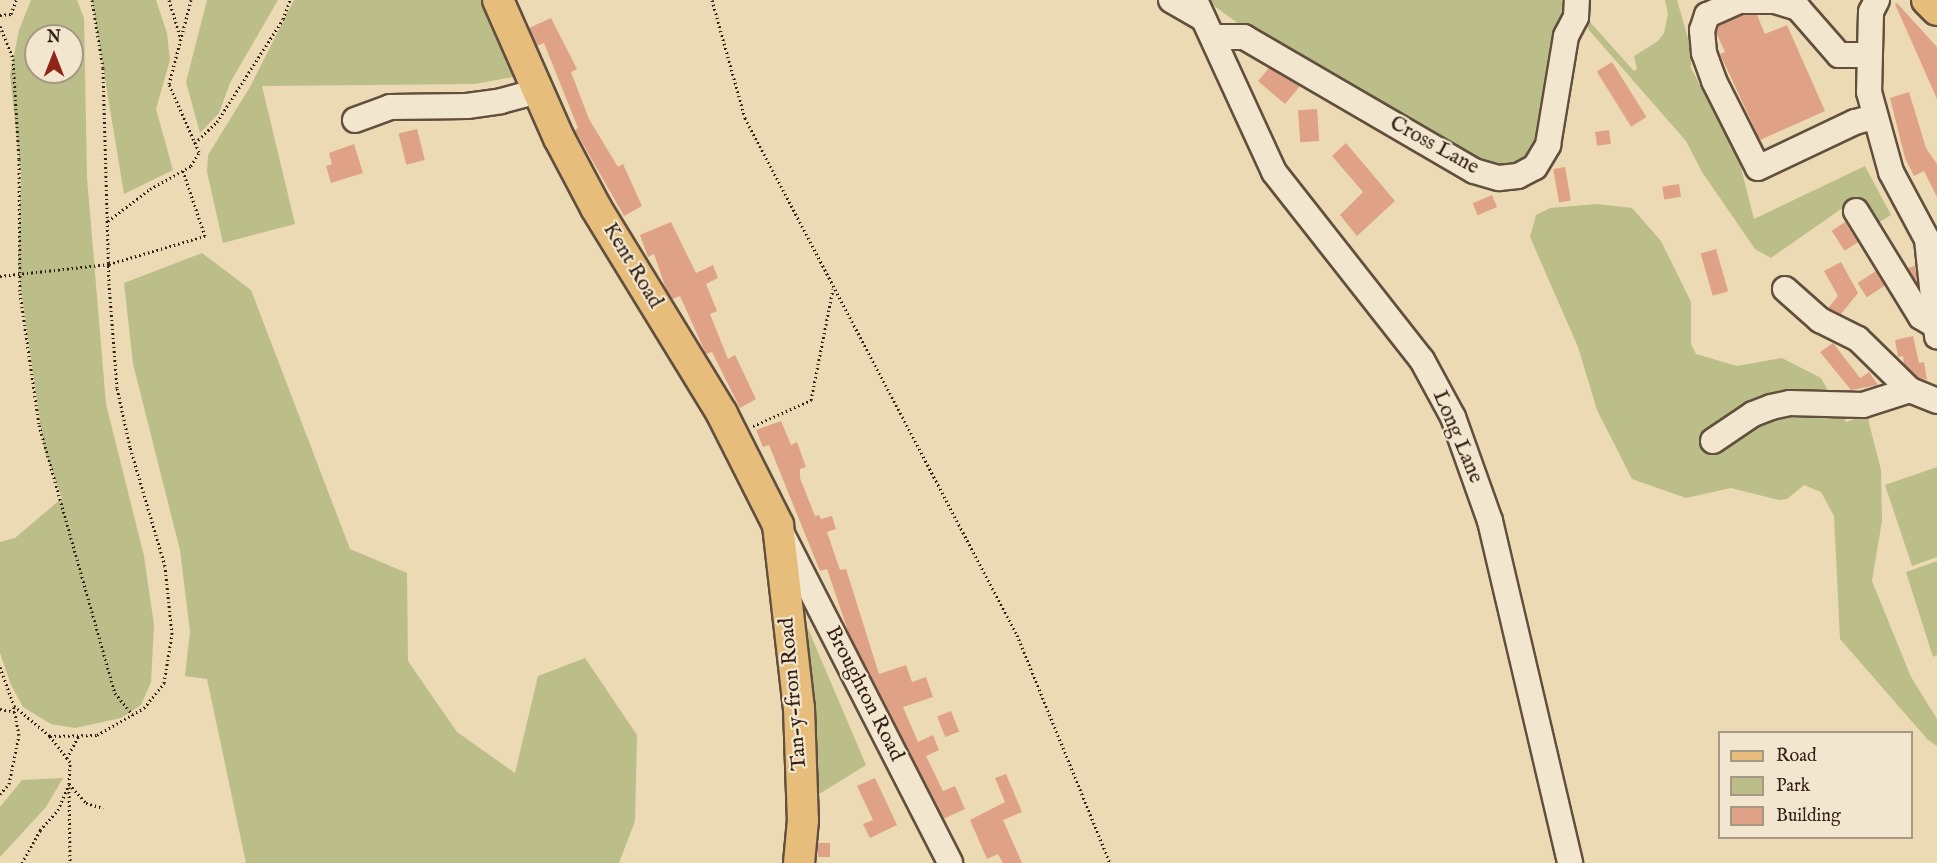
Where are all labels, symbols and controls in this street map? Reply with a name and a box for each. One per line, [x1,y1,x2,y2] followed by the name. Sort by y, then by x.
[24,24,84,84] north arrow
[47,28,61,48] text: N
[1385,111,1483,181] street label: Cross Lane
[597,219,667,313] street label: Kent Road
[1426,387,1488,487] street label: Long Lane
[775,616,813,772] street label: Tan-y-fron Road
[819,622,909,766] street label: Broughton Road
[1718,731,1913,839] legend
[1776,745,1817,768] text: Road
[1776,775,1810,798] text: Park
[1776,805,1841,828] text: Building

